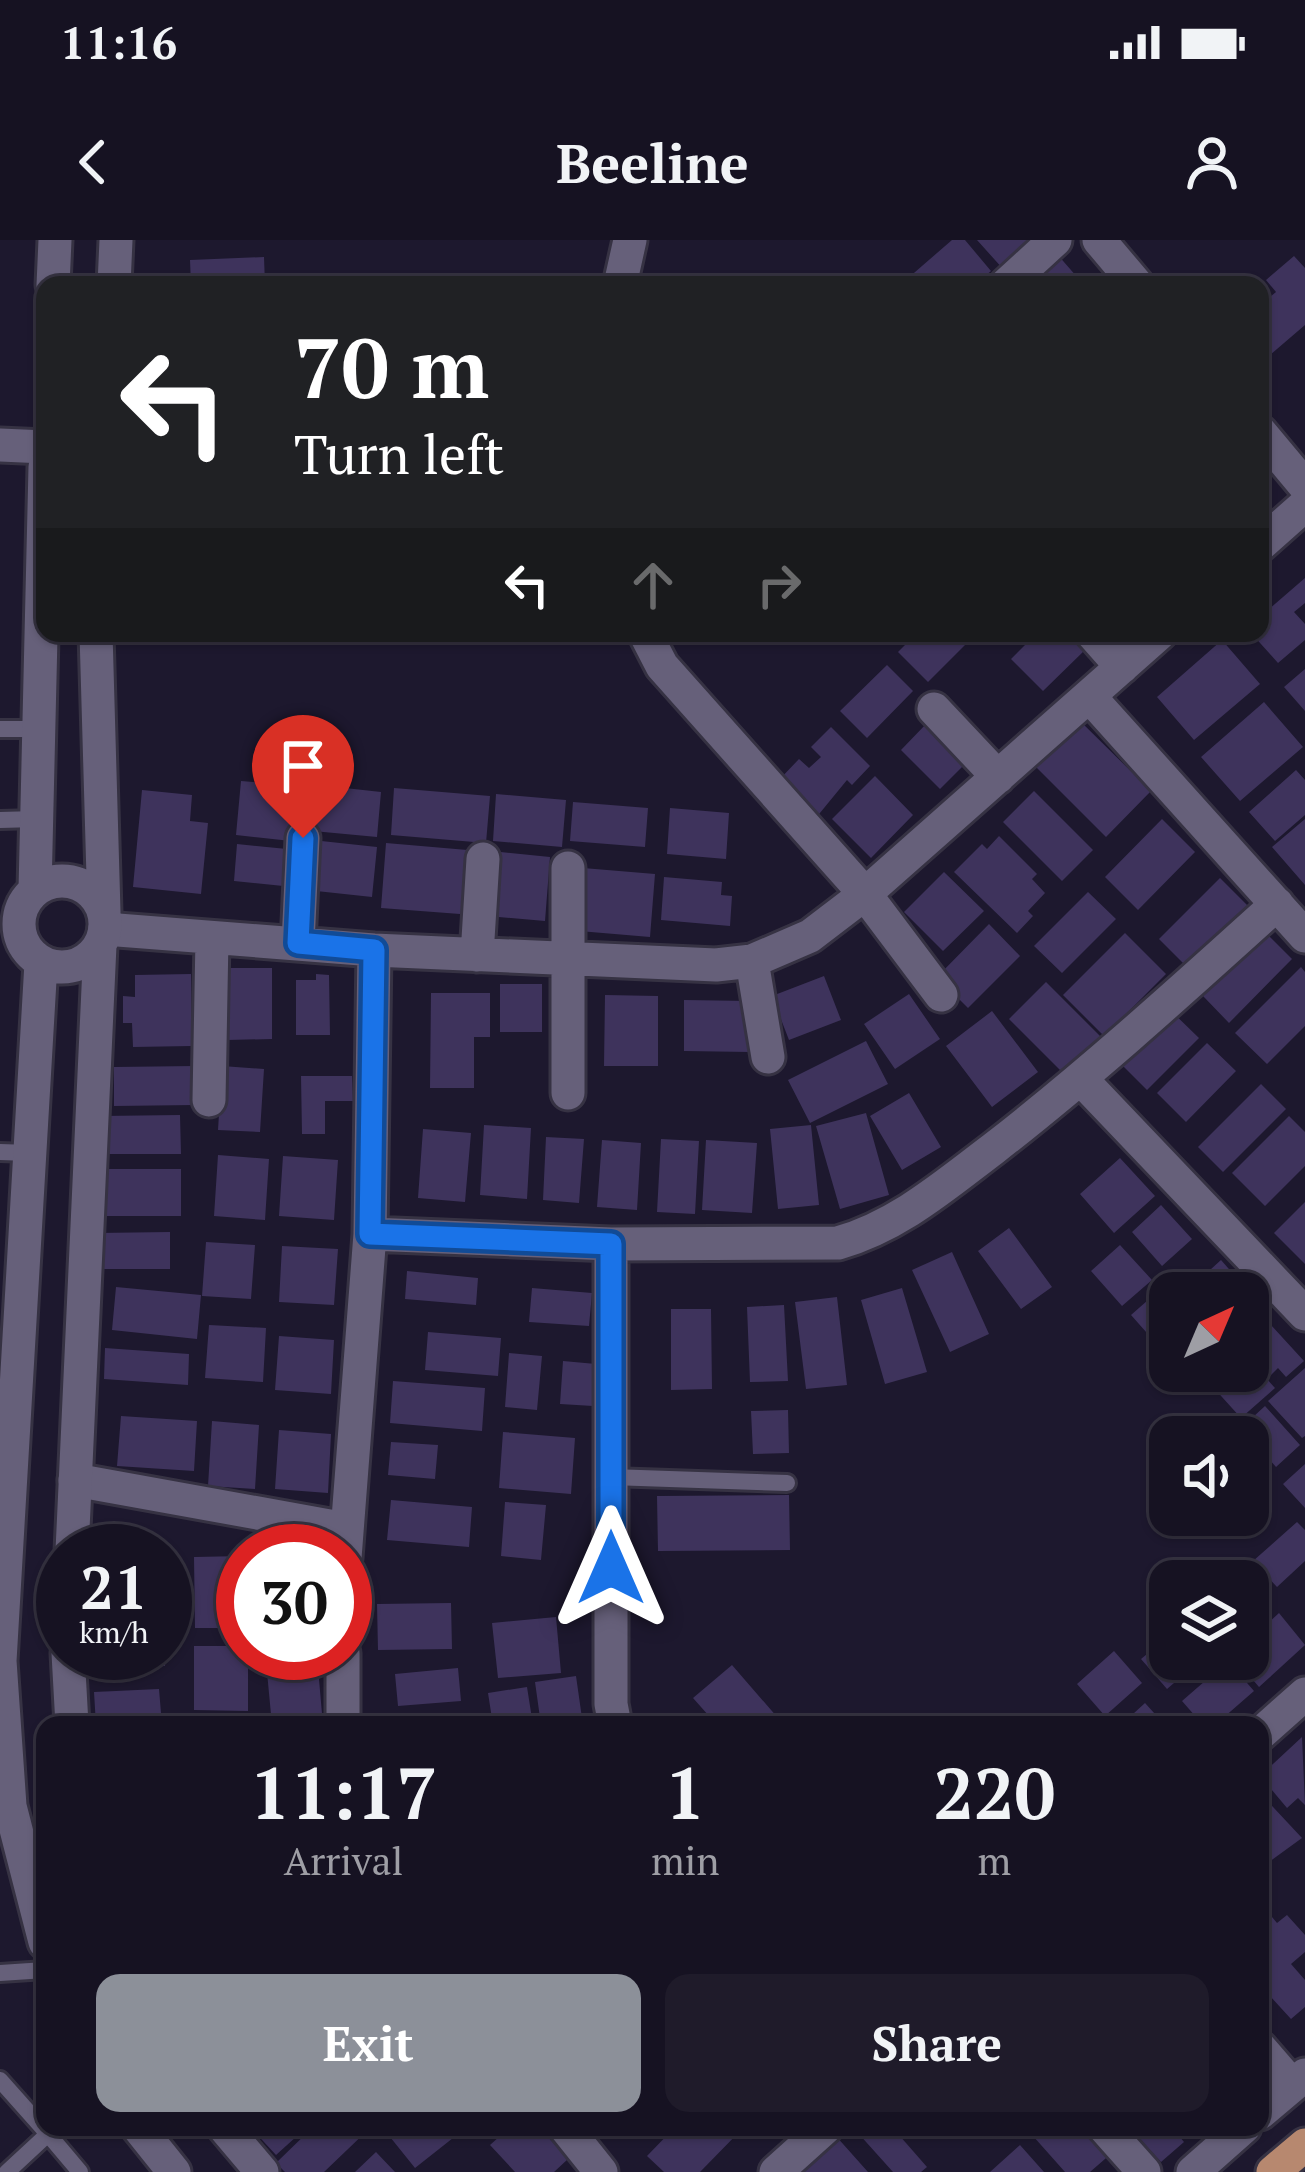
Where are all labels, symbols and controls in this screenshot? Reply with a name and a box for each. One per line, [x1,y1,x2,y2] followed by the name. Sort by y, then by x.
[60,12,177,72] text: 11:16
[556,127,749,198] text: Beeline
[60,129,126,195] icon: back
[1179,129,1245,195] icon: person
[294,311,489,422] text: 70 m
[96,324,252,480] icon: left
[294,418,504,489] text: Turn left
[494,552,560,618] icon: left
[620,552,686,618] icon: ahead
[746,552,812,618] icon: right
[252,715,354,838] pin
[270,733,336,799] icon: arrive
[1149,1272,1269,1392] north arrow
[1149,1272,1269,1680] map controls
[1149,1416,1269,1536] button: sound
[548,1505,674,1631] position arrow
[216,1524,372,1680] speed limit sign: 30
[80,1547,148,1626] text: 21
[1149,1560,1269,1680] button: layers
[79,1612,149,1652] text: km/h
[250,1744,437,1840] text: 11:17
[665,1744,706,1840] text: 1
[933,1744,1055,1840] text: 220
[284,1834,403,1886] text: Arrival
[651,1834,719,1886] text: min
[977,1834,1011,1886] text: m
[96,1974,641,2112] button: Exit
[665,1974,1209,2112] button: Share

